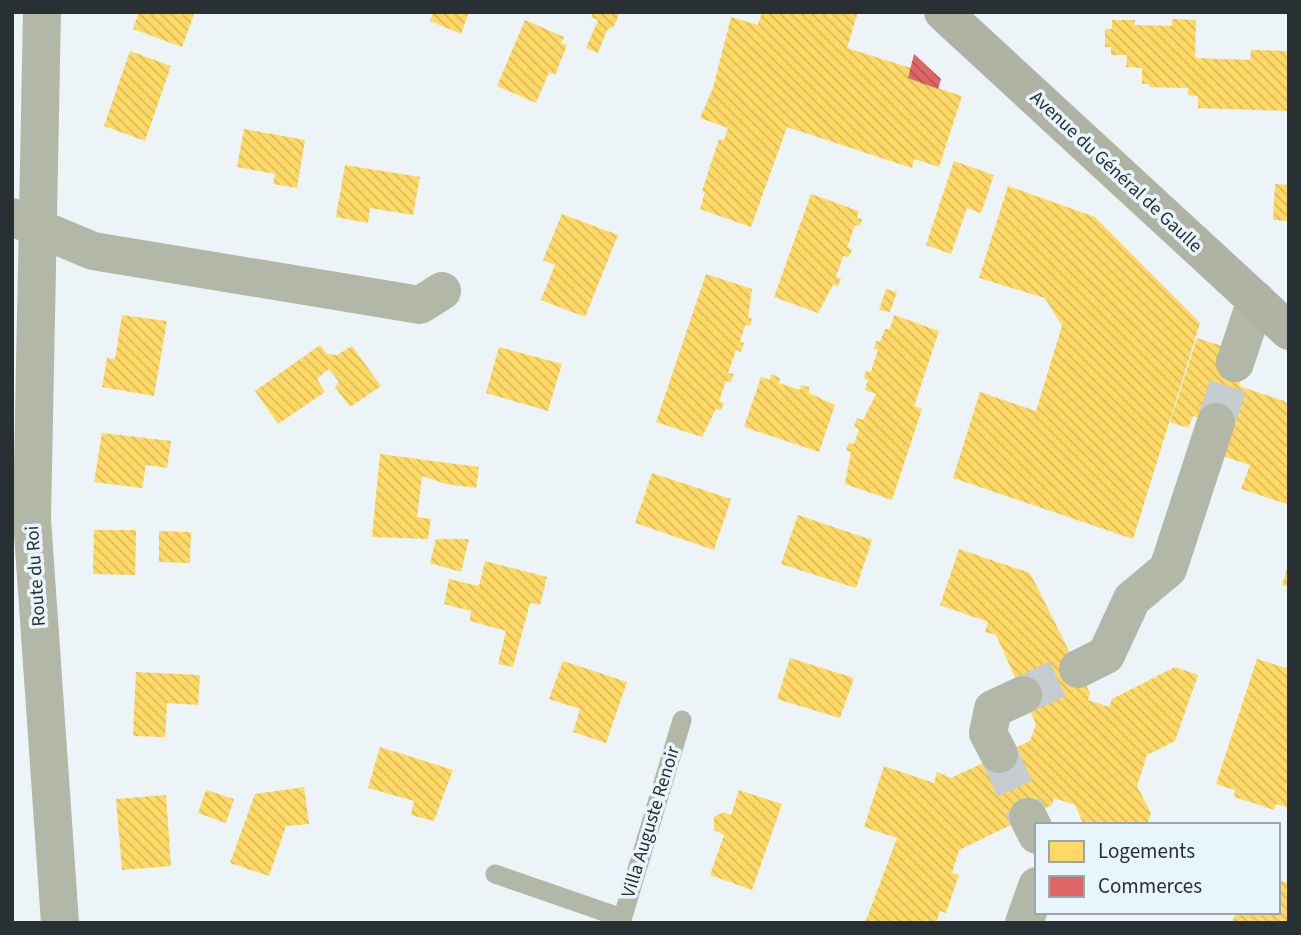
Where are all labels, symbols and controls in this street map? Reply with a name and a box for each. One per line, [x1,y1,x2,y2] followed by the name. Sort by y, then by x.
[1024,85,1208,259] street label: Avenue du Général de Gaulle
[19,525,53,627] street label: Route du Roi
[615,743,687,901] street label: Villa Auguste Renoir
[1035,823,1280,914] legend
[1098,836,1195,866] text: Logements
[1098,871,1202,901] text: Commerces

